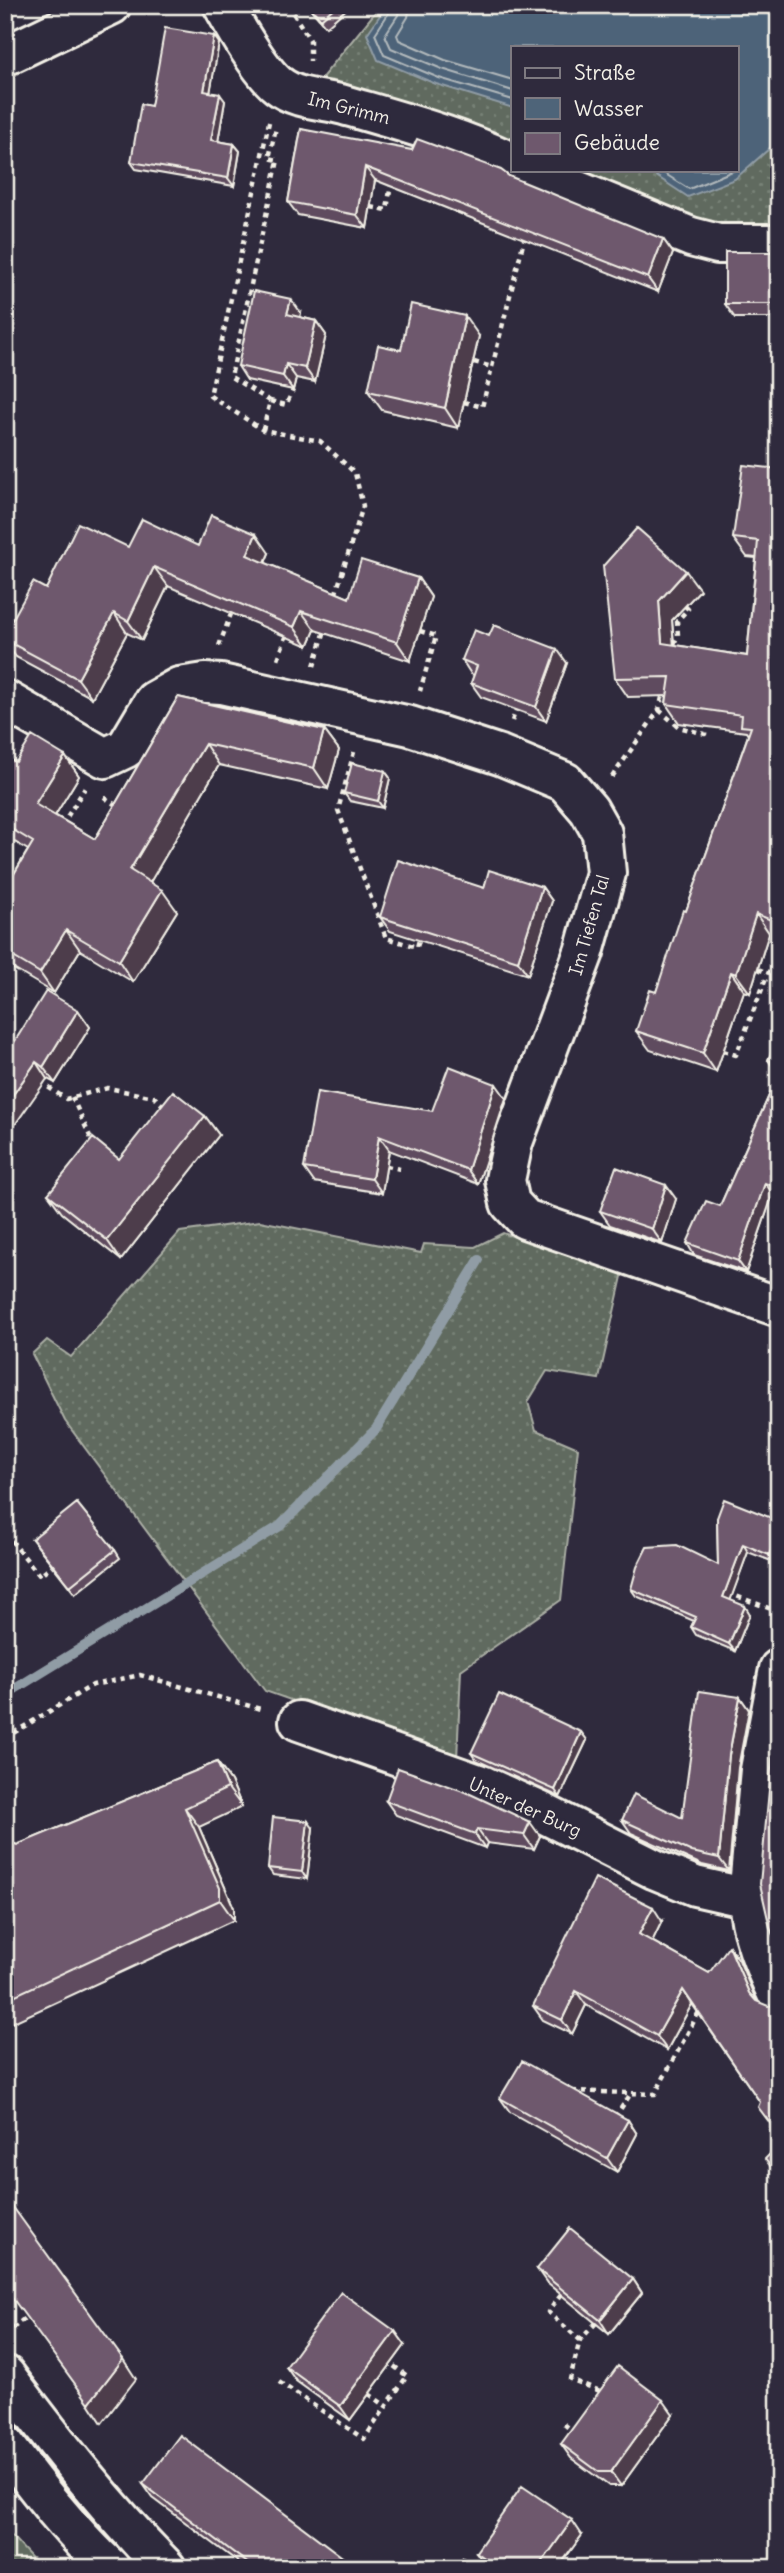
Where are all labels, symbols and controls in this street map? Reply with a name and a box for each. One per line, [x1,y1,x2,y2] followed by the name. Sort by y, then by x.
[511,46,738,172] legend
[574,59,635,86] text: Straße
[306,87,393,129] street label: Im Grimm
[574,95,644,122] text: Wasser
[574,129,660,156] text: Gebäude
[564,872,614,978] street label: Im Tiefen Tal
[465,1772,585,1842] street label: Unter der Burg

